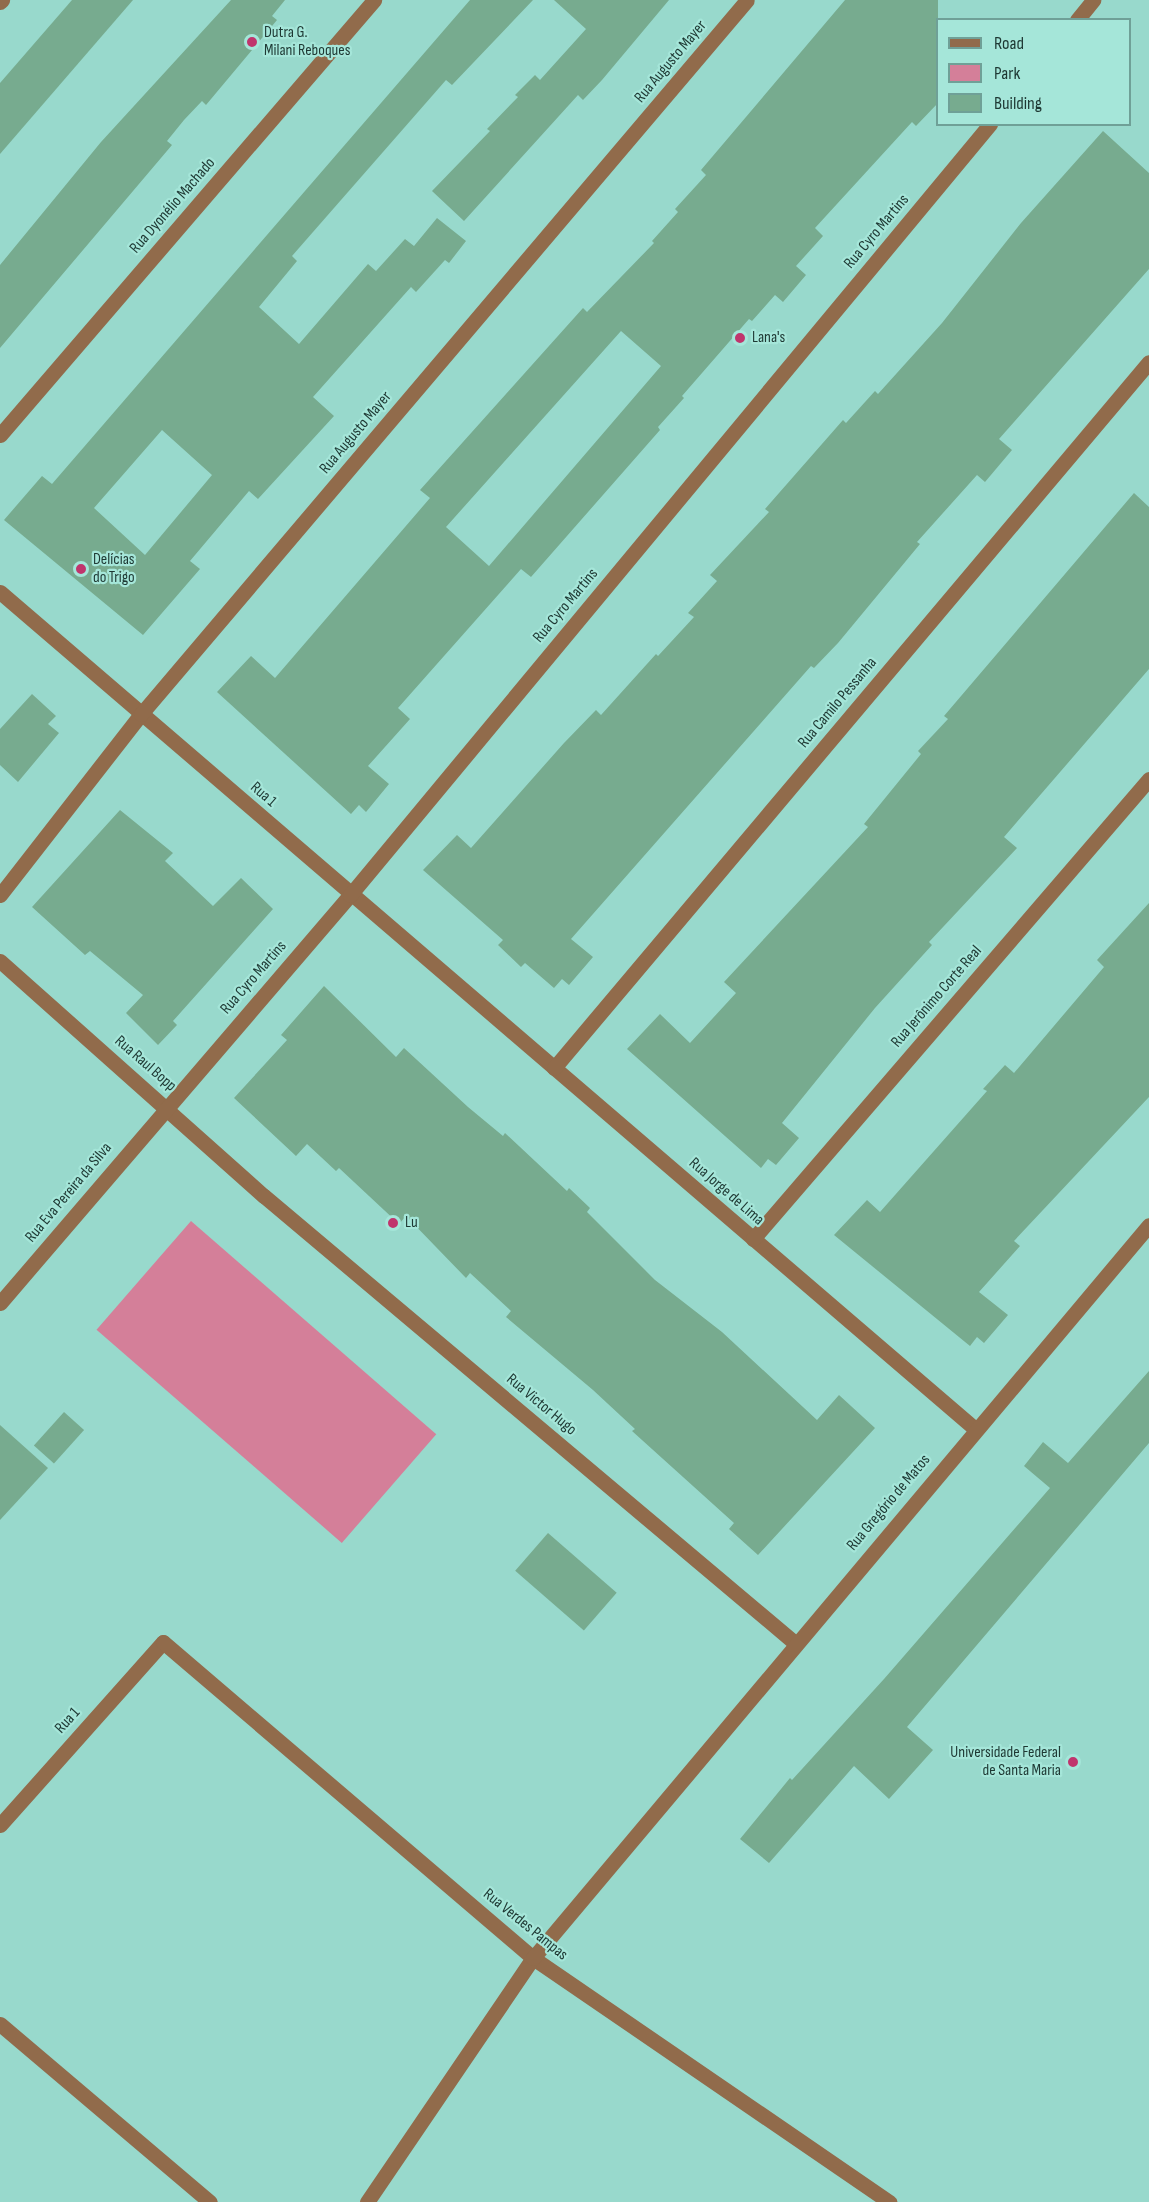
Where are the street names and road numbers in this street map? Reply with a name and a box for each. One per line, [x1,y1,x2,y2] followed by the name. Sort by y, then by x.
[631,17,711,107] street label: Rua Augusto Mayer
[126,154,220,258] street label: Rua Dyonélio Machado
[840,191,914,273] street label: Rua Cyro Martins
[316,388,396,478] street label: Rua Augusto Mayer
[529,565,603,647] street label: Rua Cyro Martins
[795,654,881,752] street label: Rua Camilo Pessanha
[246,778,280,812] street label: Rua 1
[217,937,291,1019] street label: Rua Cyro Martins
[888,942,986,1052] street label: Rua Jerônimo Corte Real
[110,1032,180,1096] street label: Rua Raul Bopp
[22,1139,116,1247] street label: Rua Eva Pereira da Silva
[685,1154,767,1230] street label: Rua Jorge de Lima
[502,1370,580,1440] street label: Rua Victor Hugo
[843,1451,935,1555] street label: Rua Gregório de Matos
[51,1704,85,1738] street label: Rua 1
[479,1885,571,1965] street label: Rua Verdes Pampas

